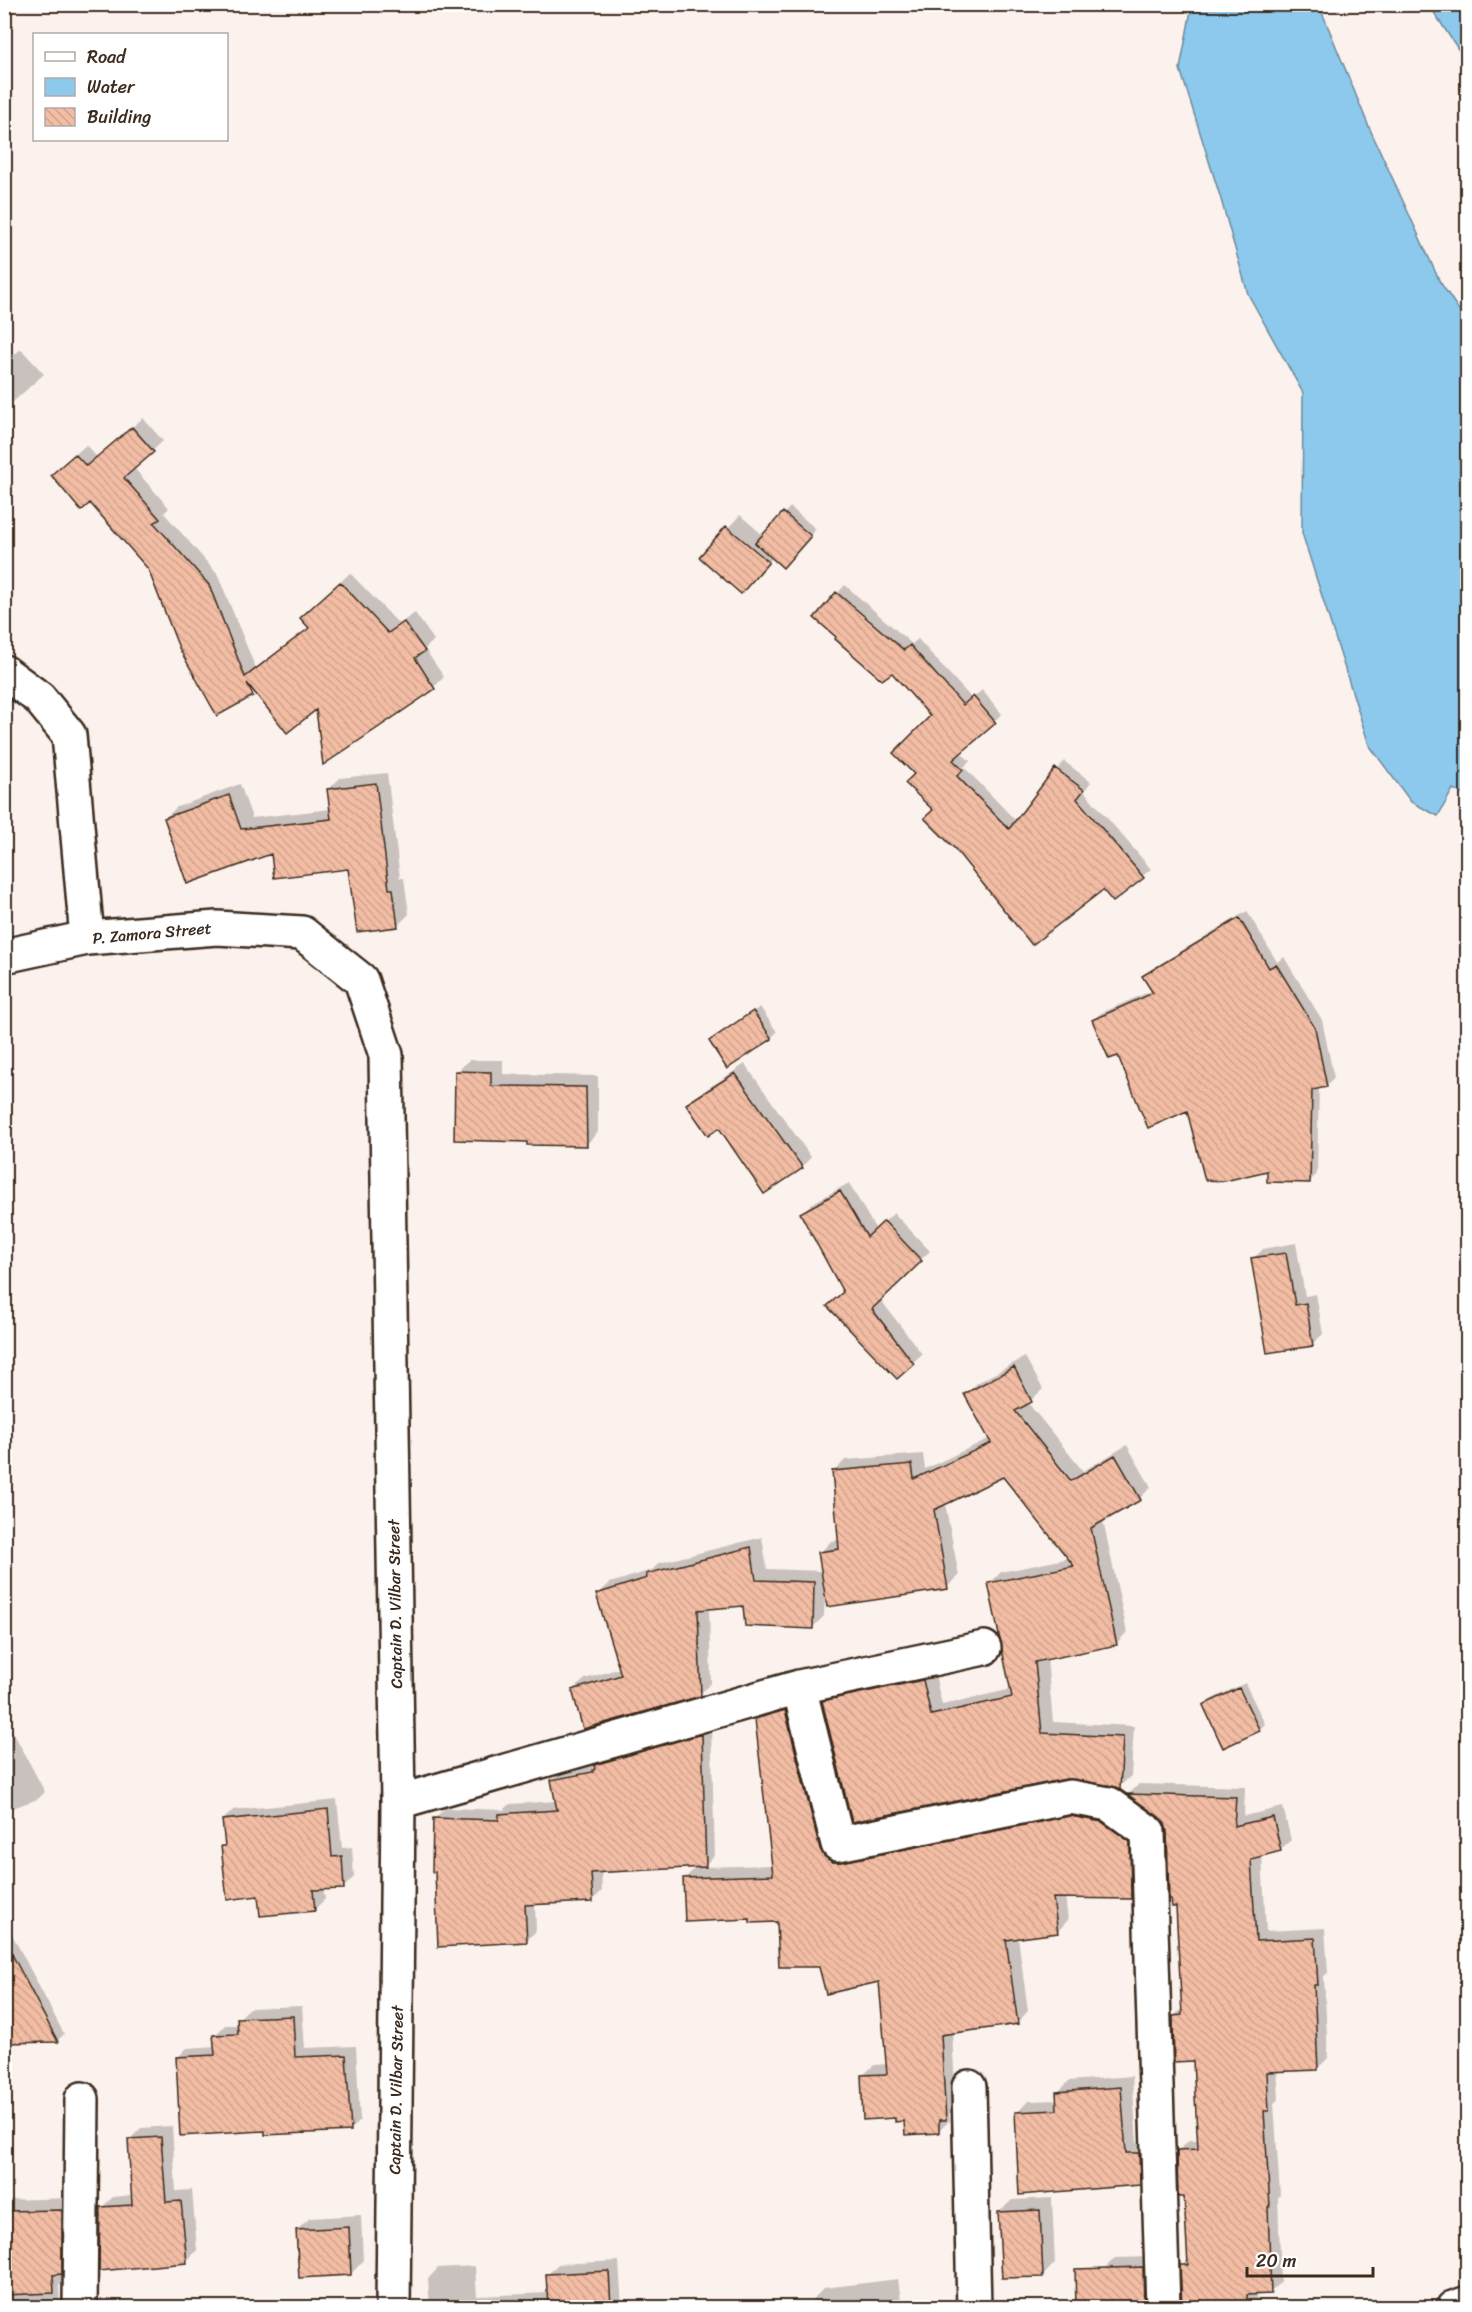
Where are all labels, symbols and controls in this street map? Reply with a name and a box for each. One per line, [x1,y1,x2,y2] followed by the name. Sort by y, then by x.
[33,33,228,141] legend
[87,41,127,73] text: Road
[87,71,136,103] text: Water
[87,101,151,133] text: Building
[91,913,213,953] street label: P. Zamora Street
[379,1519,411,1689] street label: Captain D. Vilbar Street
[380,2005,412,2175] street label: Captain D. Vilbar Street
[1247,2240,1373,2278] scale bar
[1256,2245,1296,2277] text: 20 m

